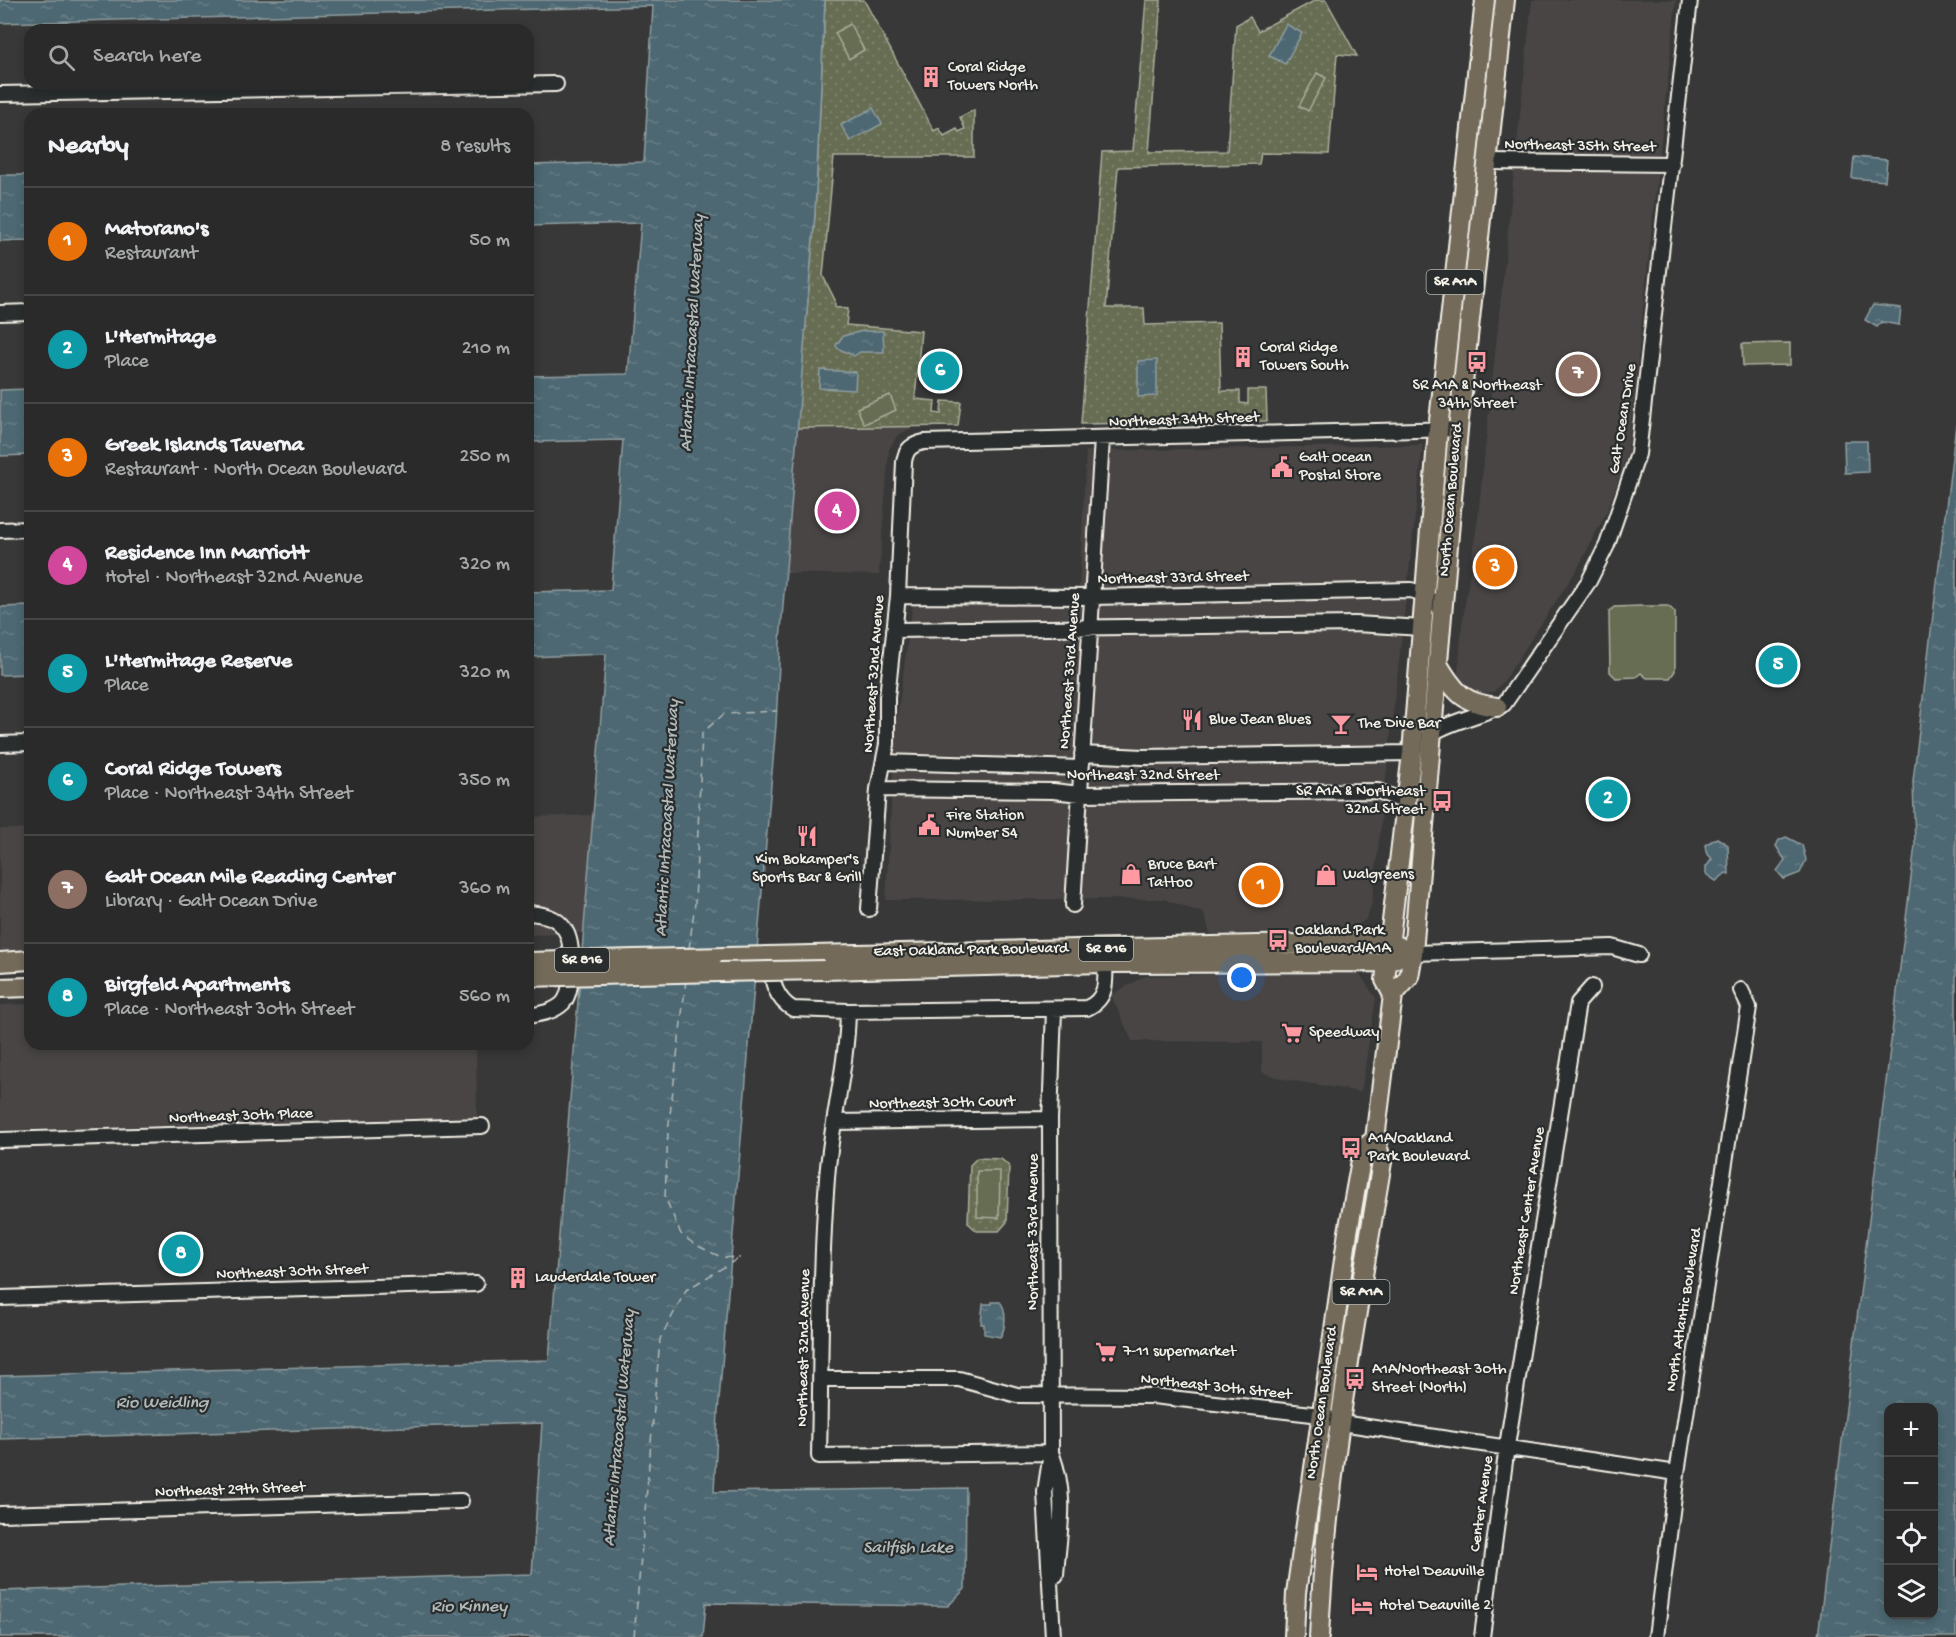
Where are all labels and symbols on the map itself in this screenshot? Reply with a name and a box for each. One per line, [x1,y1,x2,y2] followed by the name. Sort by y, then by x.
[947,59,1038,96] place label: Coral Ridge Towers North
[919,65,943,89] building icon: Coral Ridge Towers North
[1504,136,1657,158] street label: Northeast 35th Street
[676,213,710,452] water label: Atlantic Intracoastal Waterway
[1426,270,1484,294] road number: SR A1A
[1259,339,1349,376] place label: Coral Ridge Towers South
[1231,345,1255,369] building icon: Coral Ridge Towers South
[920,348,960,394] pin: 6
[1465,350,1489,374] bus stop icon: SR A1A & Northeast 34th Street
[1558,352,1598,397] pin: 7
[1606,362,1642,475] street label: Galt Ocean Drive
[1413,377,1543,414] place label: SR A1A & Northeast 34th Street
[1109,409,1261,433] street label: Northeast 34th Street
[1436,421,1468,577] street label: North Ocean Boulevard
[1298,449,1382,486] place label: Galt Ocean Postal Store
[1270,455,1294,479] public building icon: Galt Ocean Postal Store
[818,488,856,534] pin: 4
[1476,544,1514,590] pin: 3
[1097,568,1250,590] street label: Northeast 33rd Street
[1056,592,1086,750] street label: Northeast 33rd Avenue
[860,594,890,753] street label: Northeast 32nd Avenue
[1758,642,1798,688] pin: 5
[651,698,685,937] water label: Atlantic Intracoastal Waterway
[1180,708,1204,732] restaurant icon: Blue Jean Blues
[1208,711,1312,730] place label: Blue Jean Blues
[1329,712,1353,736] bar icon: The Dive Bar
[1357,715,1442,734] place label: The Dive Bar
[1067,767,1221,786] street label: Northeast 32nd Street
[1588,776,1628,822] pin: 2
[1296,783,1426,820] place label: SR A1A & Northeast 32nd Street
[1430,789,1454,813] bus stop icon: SR A1A & Northeast 32nd Street
[945,807,1025,844] place label: Fire Station Number 54
[917,813,941,837] public building icon: Fire Station Number 54
[795,824,819,848] restaurant icon: Kim Bokamper's Sports Bar & Grill
[752,851,862,888] place label: Kim Bokamper's Sports Bar & Grill
[1147,856,1218,893] place label: Bruce Bart Tattoo
[1119,862,1143,886] shop icon: Bruce Bart Tattoo
[1242,862,1280,908] pin: 1
[1314,863,1338,887] shop icon: Walgreens
[1343,866,1415,885] place label: Walgreens
[1294,922,1392,959] place label: Oakland Park Boulevard/A1A
[1266,928,1290,952] bus stop icon: Oakland Park Boulevard/A1A
[1079,937,1133,961] road number: SR 816
[873,940,1070,962] street label: East Oakland Park Boulevard
[555,948,609,972] road number: SR 816
[1227,963,1256,992] your location
[1280,1021,1304,1045] supermarket icon: Speedway
[1309,1024,1379,1043] place label: Speedway
[869,1093,1017,1115] street label: Northeast 30th Court
[169,1105,314,1129] street label: Northeast 30th Place
[1505,1125,1551,1296] street label: Northeast Center Avenue
[1367,1130,1471,1167] place label: A1A/Oakland Park Boulevard
[1339,1136,1363,1160] bus stop icon: A1A/Oakland Park Boulevard
[1025,1153,1044,1310] street label: Northeast 33rd Avenue
[1663,1225,1708,1393] street label: North Atlantic Boulevard
[162,1232,201,1276] pin: 8
[216,1261,370,1285] street label: Northeast 30th Street
[506,1266,530,1290] building icon: Lauderdale Tower
[794,1268,816,1427] street label: Northeast 32nd Avenue
[535,1269,656,1288] place label: Lauderdale Tower
[1332,1280,1390,1304] road number: SR A1A
[599,1308,641,1547] water label: Atlantic Intracoastal Waterway
[1303,1324,1343,1480] street label: North Ocean Boulevard
[1094,1340,1118,1364] supermarket icon: 7-11 supermarket
[1122,1343,1238,1362] place label: 7-11 supermarket
[1372,1361,1507,1398] place label: A1A/Northeast 30th Street (North)
[1343,1367,1367,1391] bus stop icon: A1A/Northeast 30th Street (North)
[1139,1371,1294,1406] street label: Northeast 30th Street
[116,1393,210,1414] water label: Rio Weidling
[1467,1454,1499,1553] street label: Center Avenue
[155,1479,307,1503] street label: Northeast 29th Street
[863,1538,954,1559] water label: Sailfish Lake
[1355,1560,1379,1584] hotel icon: Hotel Deauville
[1384,1563,1485,1582] place label: Hotel Deauville
[1350,1594,1374,1618] hotel icon: Hotel Deauville 2
[431,1597,508,1618] water label: Rio Kinney
[1379,1597,1491,1616] place label: Hotel Deauville 2

